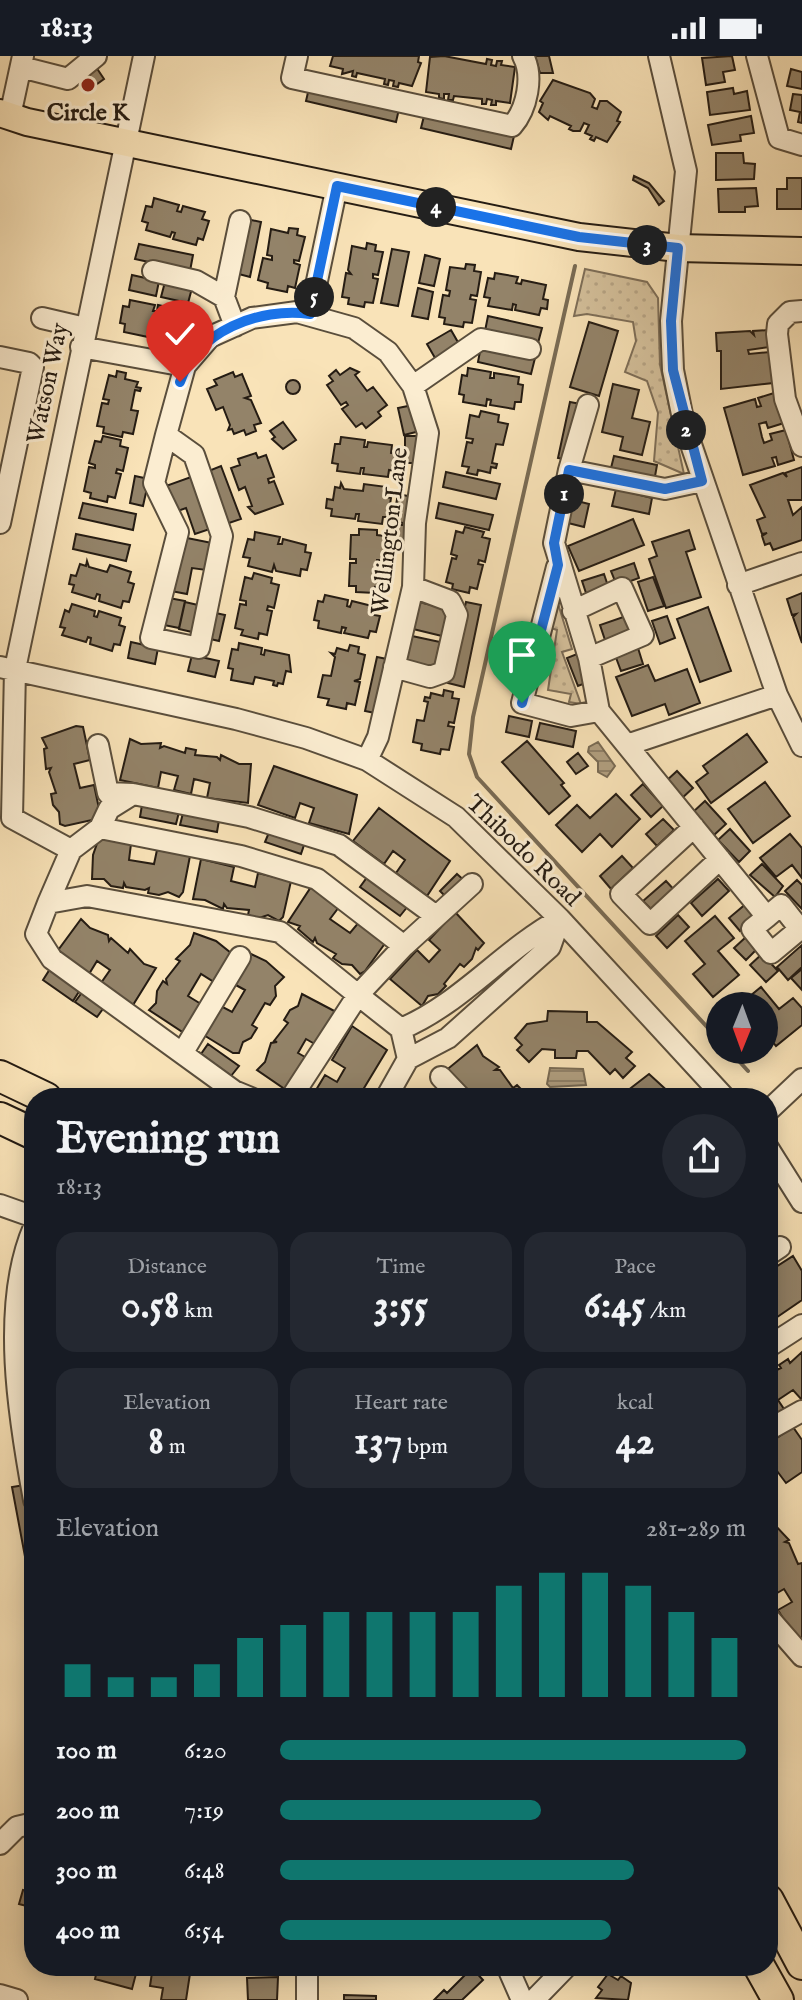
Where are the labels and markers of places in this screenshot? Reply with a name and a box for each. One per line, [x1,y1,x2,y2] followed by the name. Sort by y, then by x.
[79,76,97,94] marker: Circle K
[47,98,131,129] place label: Circle K
[416,187,456,227] pin: 4
[627,225,667,265] pin: 3
[294,277,334,317] pin: 5
[146,300,214,382] pin
[666,410,706,450] pin: 2
[544,474,584,514] pin: 1
[488,621,556,703] pin

